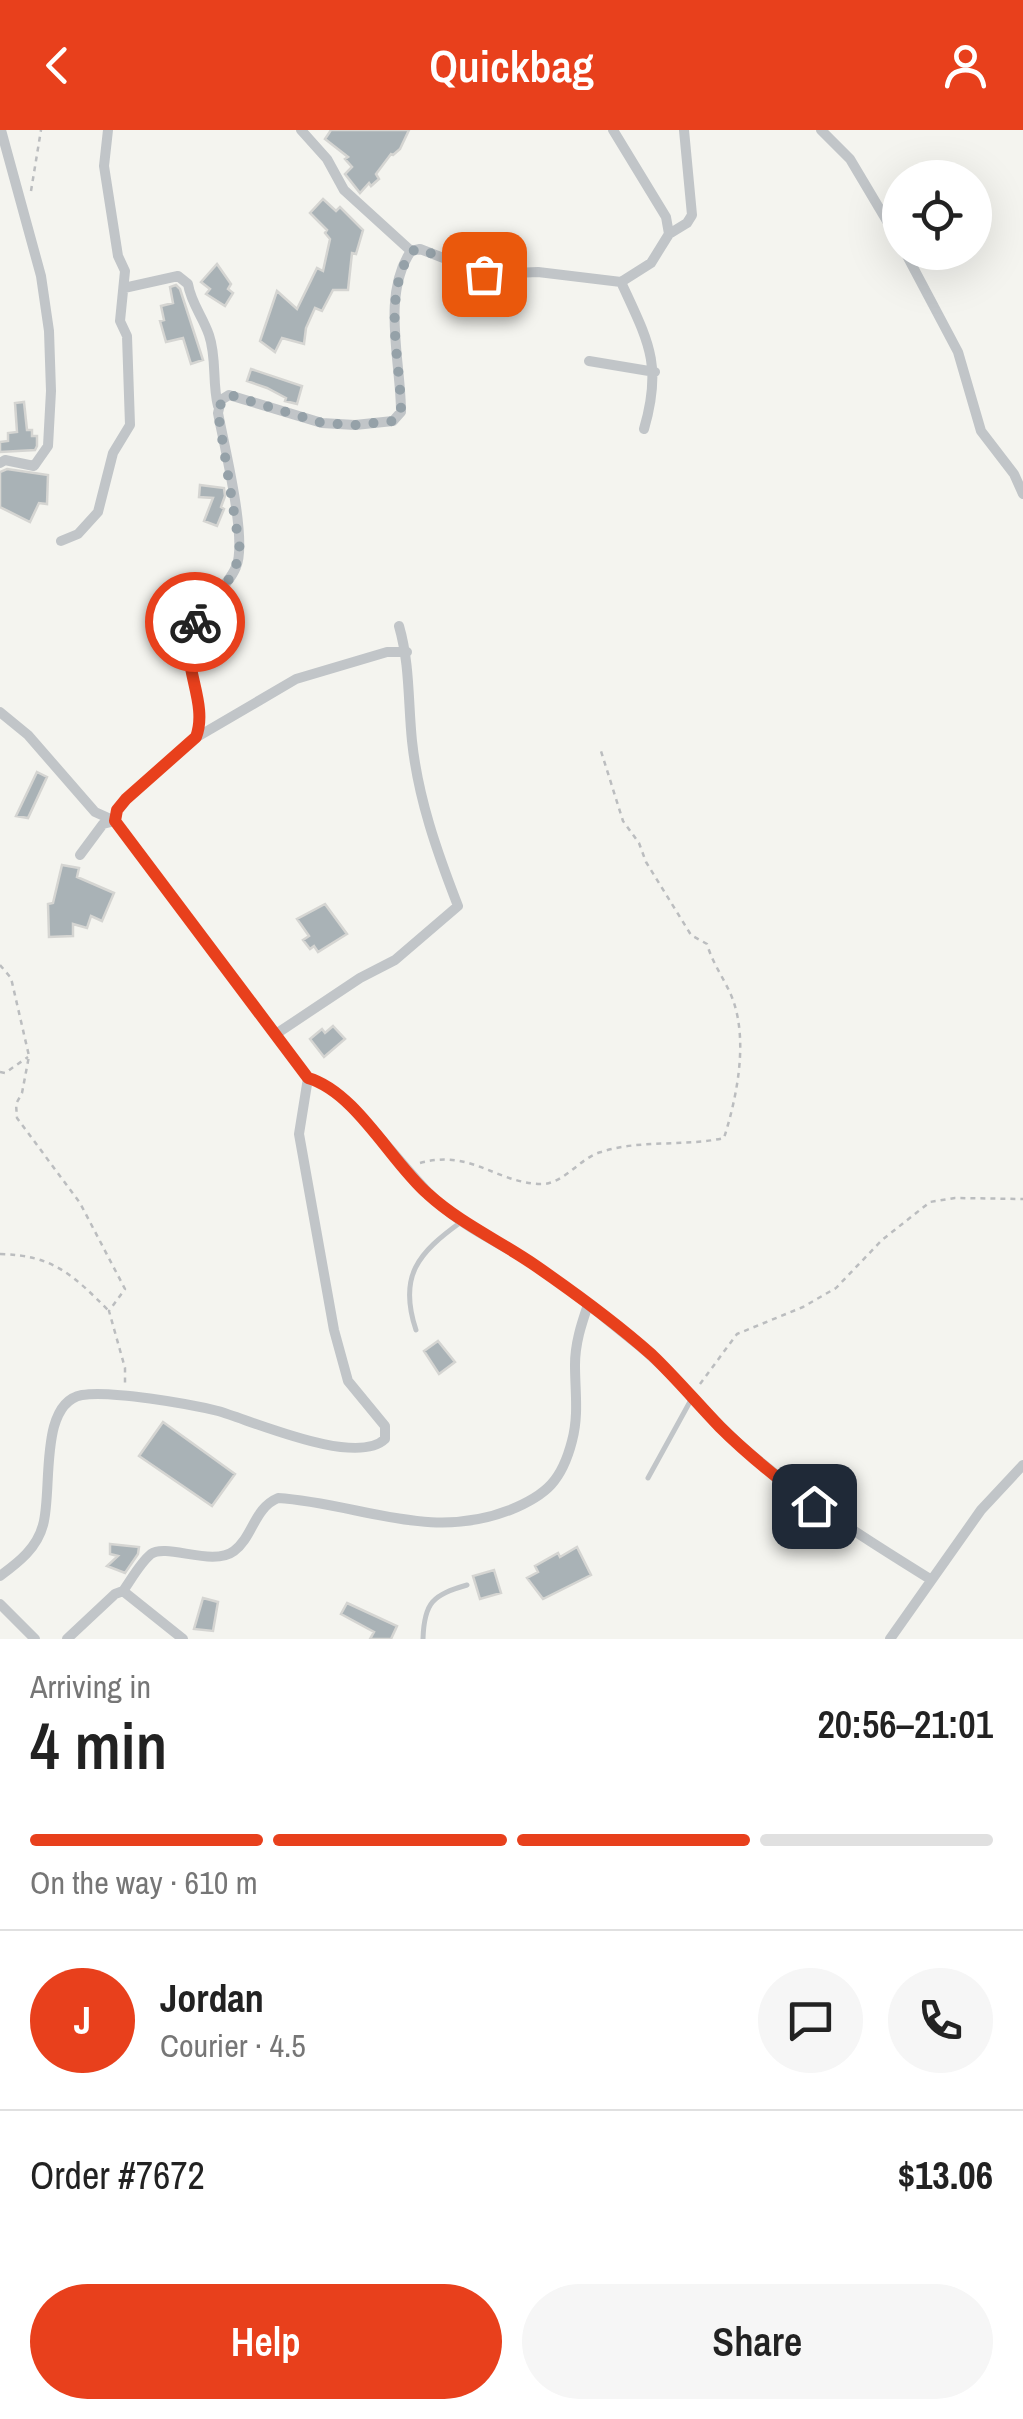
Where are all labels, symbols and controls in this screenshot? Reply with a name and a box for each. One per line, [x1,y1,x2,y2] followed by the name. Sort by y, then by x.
[429,35,594,96] text: Quickbag
[30,38,85,93] icon: back
[938,38,993,93] icon: person
[882,160,992,270] map controls
[882,160,992,270] button: locate
[442,232,527,317] pin
[457,247,512,302] icon: bag
[145,572,245,672] courier
[168,595,223,650] icon: bike
[772,1464,857,1549] pin
[787,1479,842,1534] icon: home
[30,1665,151,1708] text: Arriving in
[817,1699,993,1750] text: 20:56–21:01
[30,1702,167,1789] text: 4 min
[30,1861,258,1904] text: On the way · 610 m
[758,1968,863,2073] button: chat
[888,1968,993,2073] button: phone
[160,1973,264,2024] text: Jordan
[74,1995,91,2046] text: J
[160,2024,306,2067] text: Courier · 4.5
[30,2150,205,2201] text: Order #7672
[898,2150,993,2201] text: $13.06
[30,2284,502,2399] button: Help
[522,2284,993,2399] button: Share

